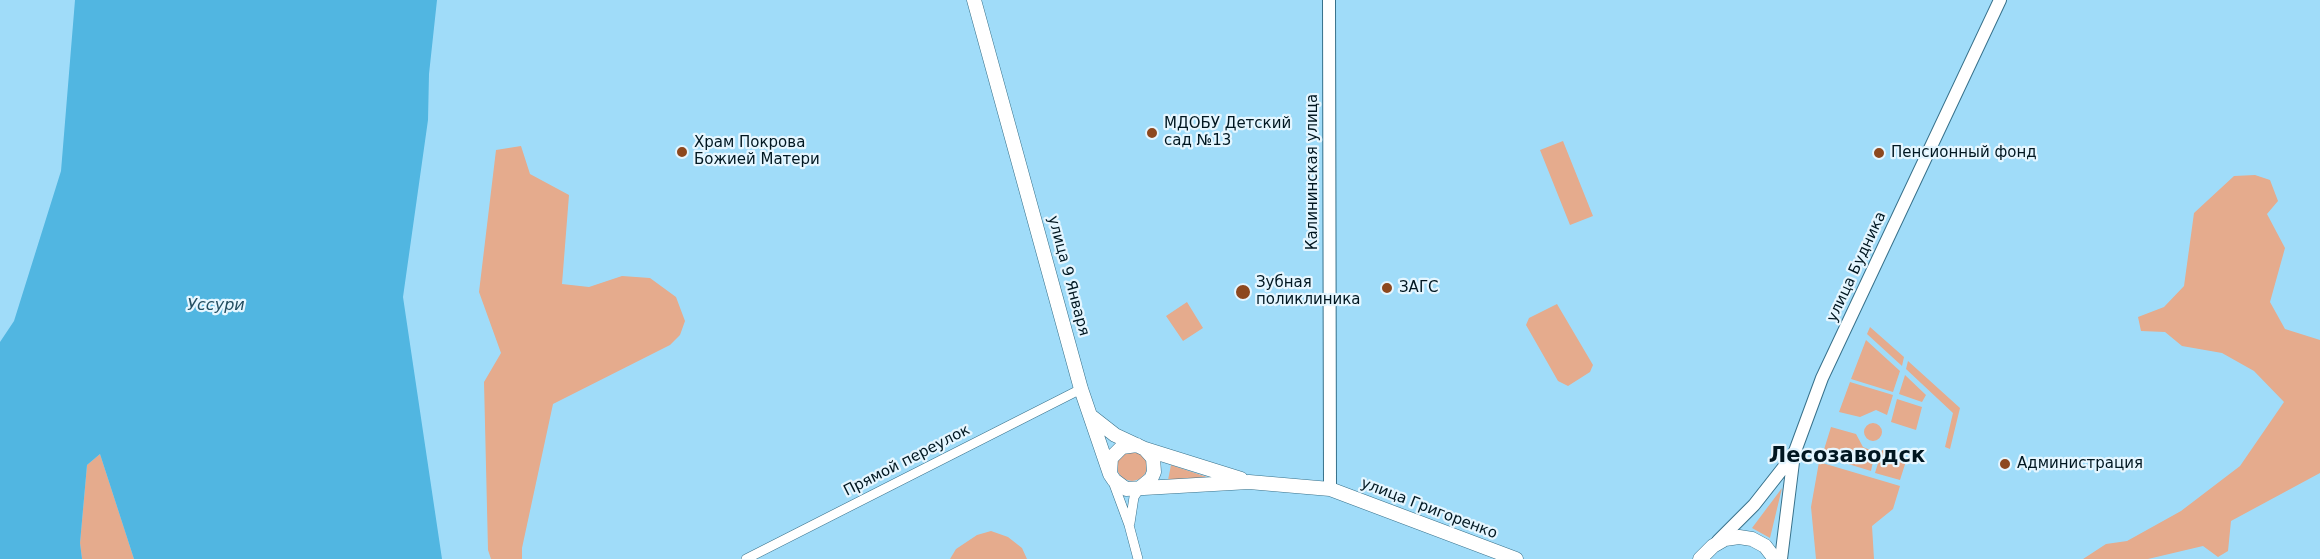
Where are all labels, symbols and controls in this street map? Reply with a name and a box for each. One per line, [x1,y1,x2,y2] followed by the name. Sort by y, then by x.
[1304,94,1322,250] street label: Калининская улица
[1164,115,1291,150] place label: МДОБУ Детский сад №13
[1145,126,1159,140] marker: МДОБУ Детский сад №13
[694,134,820,169] place label: Храм Покрова Божией Матери
[1891,144,2037,162] place label: Пенсионный фонд
[675,145,689,159] marker: Храм Покрова Божией Матери
[1872,146,1886,160] marker: Пенсионный фонд
[1824,209,1890,325] street label: улица Будника
[1043,214,1093,338] street label: улица 9 Января
[1256,274,1361,309] place label: Зубная поликлиника
[1399,279,1438,297] place label: ЗАГС
[1380,281,1394,295] marker: ЗАГС
[1234,283,1252,301] marker: Зубная поликлиника
[187,296,245,316] water label: Уссури
[841,421,973,501] street label: Прямой переулок
[1769,444,1925,470] district label: Лесозаводск
[2017,455,2143,473] place label: Администрация
[1998,457,2012,471] marker: Администрация
[1358,475,1500,543] street label: улица Григоренко

